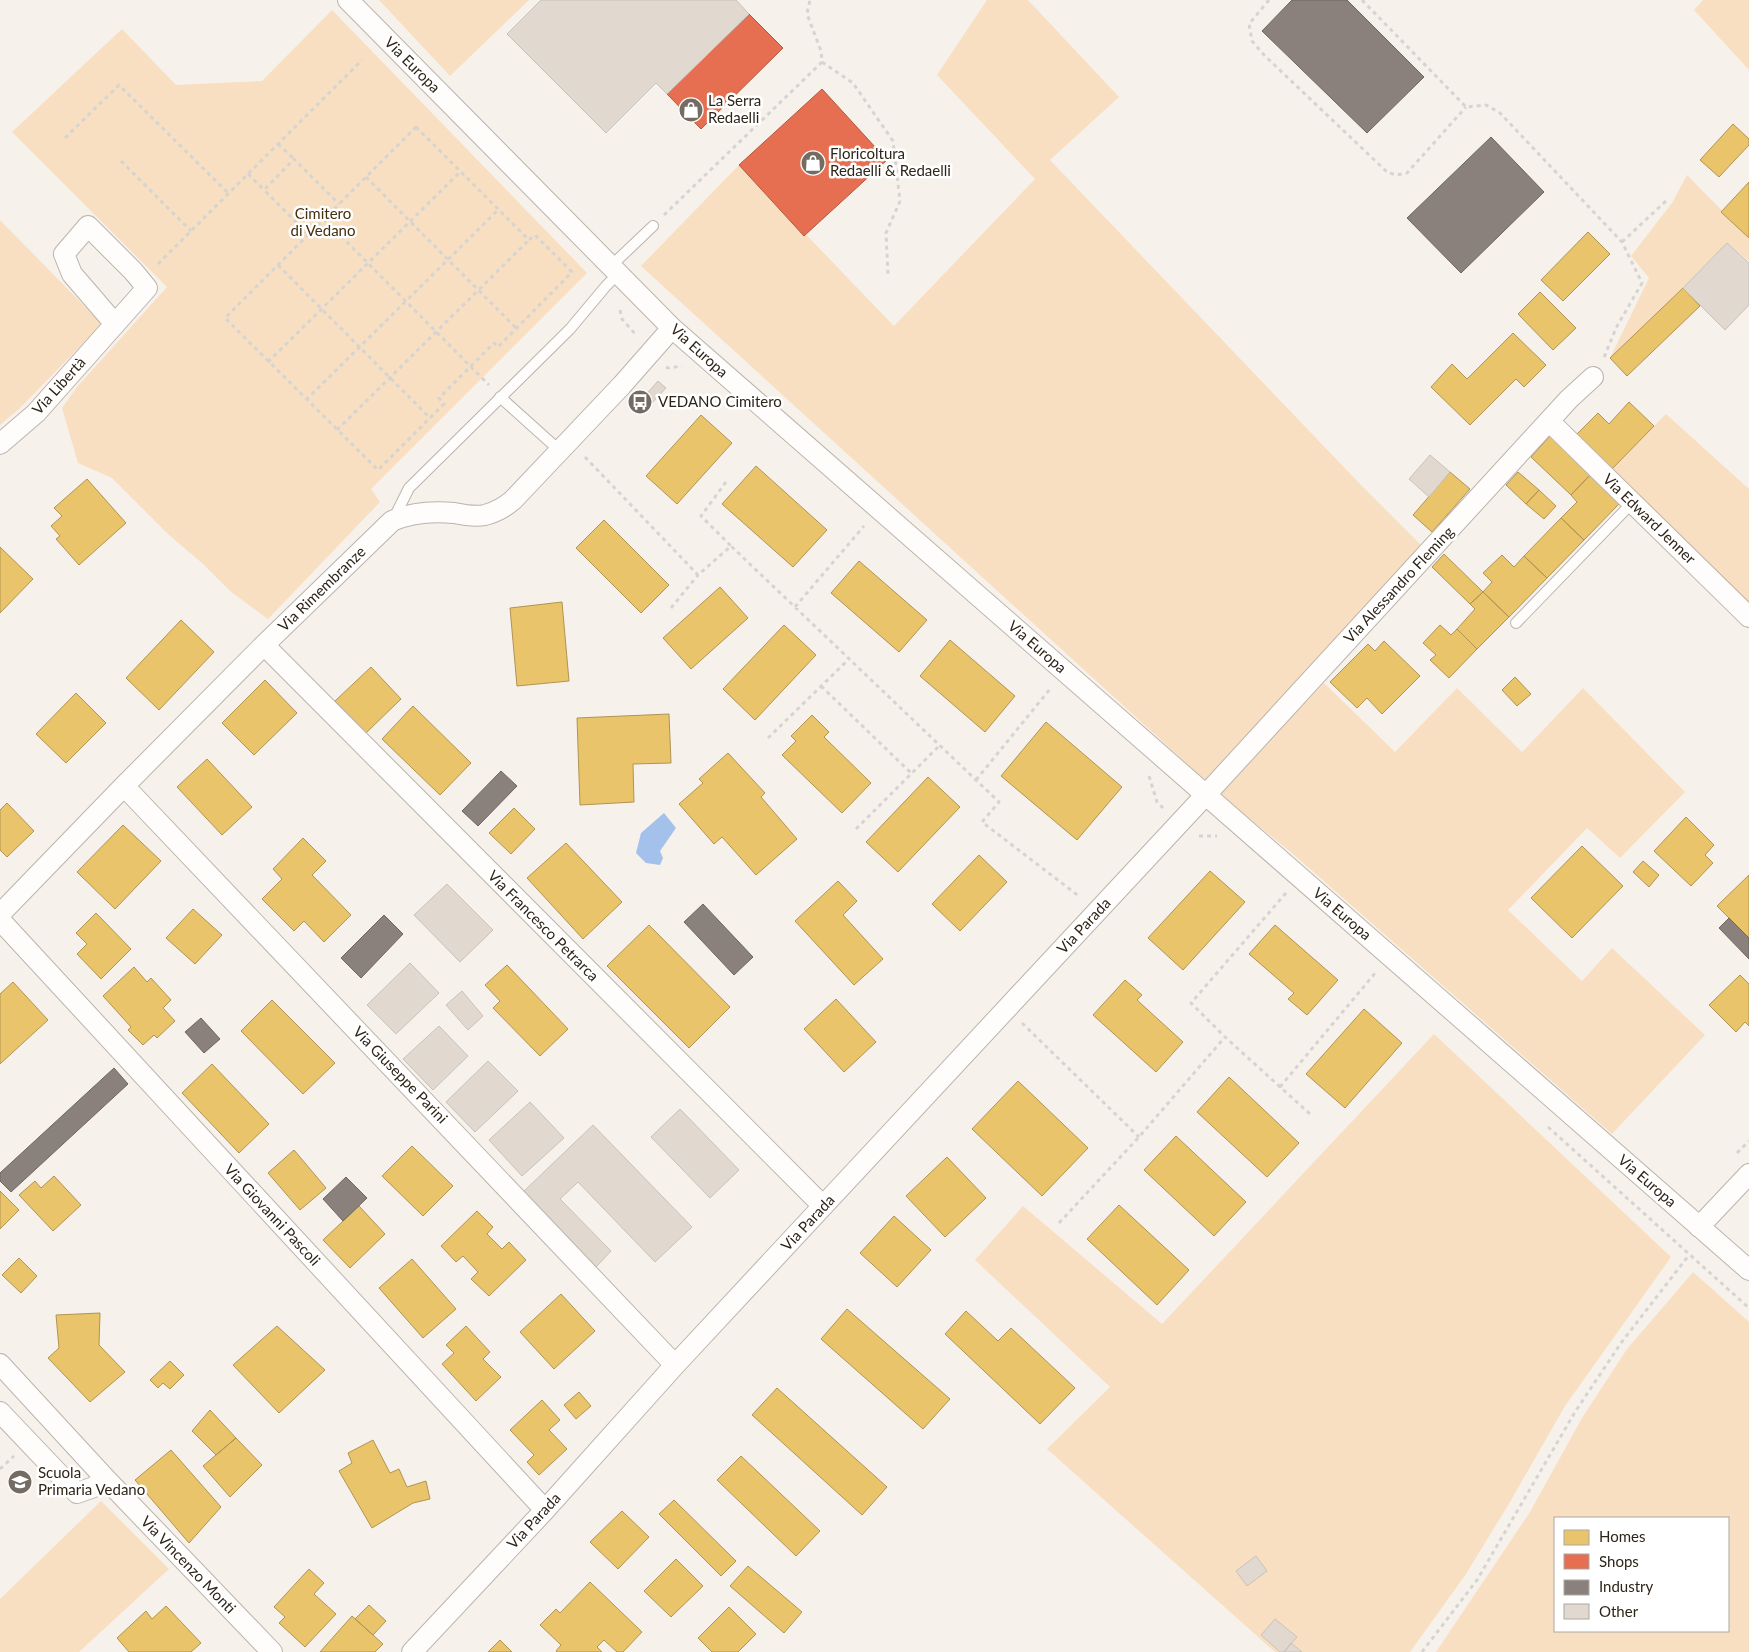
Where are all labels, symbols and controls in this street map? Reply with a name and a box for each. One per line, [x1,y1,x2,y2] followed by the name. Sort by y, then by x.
[381,33,444,96] street label: Via Europa
[708,91,761,126] place label: La Serra Redaelli
[678,97,704,123] shop icon: La Serra Redaelli
[830,144,951,179] place label: Floricoltura Redaelli & Redaelli
[800,150,826,176] shop icon: Floricoltura Redaelli & Redaelli
[291,204,355,239] park label: Cimitero di Vedano
[667,320,732,381] street label: Via Europa
[28,353,89,418] street label: Via Libertà
[627,389,653,415] bus stop icon: VEDANO Cimitero
[658,392,782,410] place label: VEDANO Cimitero
[1600,469,1700,568] street label: Via Edward Jenner
[1340,522,1457,646] street label: Via Alessandro Fleming
[274,542,369,635] street label: Via Rimembranze
[1005,616,1070,676] street label: Via Europa
[485,866,603,984] street label: Via Francesco Petrarca
[1310,883,1375,943] street label: Via Europa
[1053,894,1114,957] street label: Via Parada
[350,1022,452,1127] street label: Via Giuseppe Parini
[1615,1150,1680,1210] street label: Via Europa
[221,1160,324,1269] street label: Via Giovanni Pascoli
[777,1191,838,1254] street label: Via Parada
[38,1463,145,1498] place label: Scuola Primaria Vedano
[7,1469,33,1495] school or university icon: Scuola Primaria Vedano
[503,1489,564,1552] street label: Via Parada
[138,1512,240,1617] street label: Via Vincenzo Monti
[1554,1517,1729,1632] legend
[1599,1527,1645,1545] text: Homes
[1599,1552,1639,1570] text: Shops
[1599,1577,1654,1595] text: Industry
[1599,1602,1639,1620] text: Other

